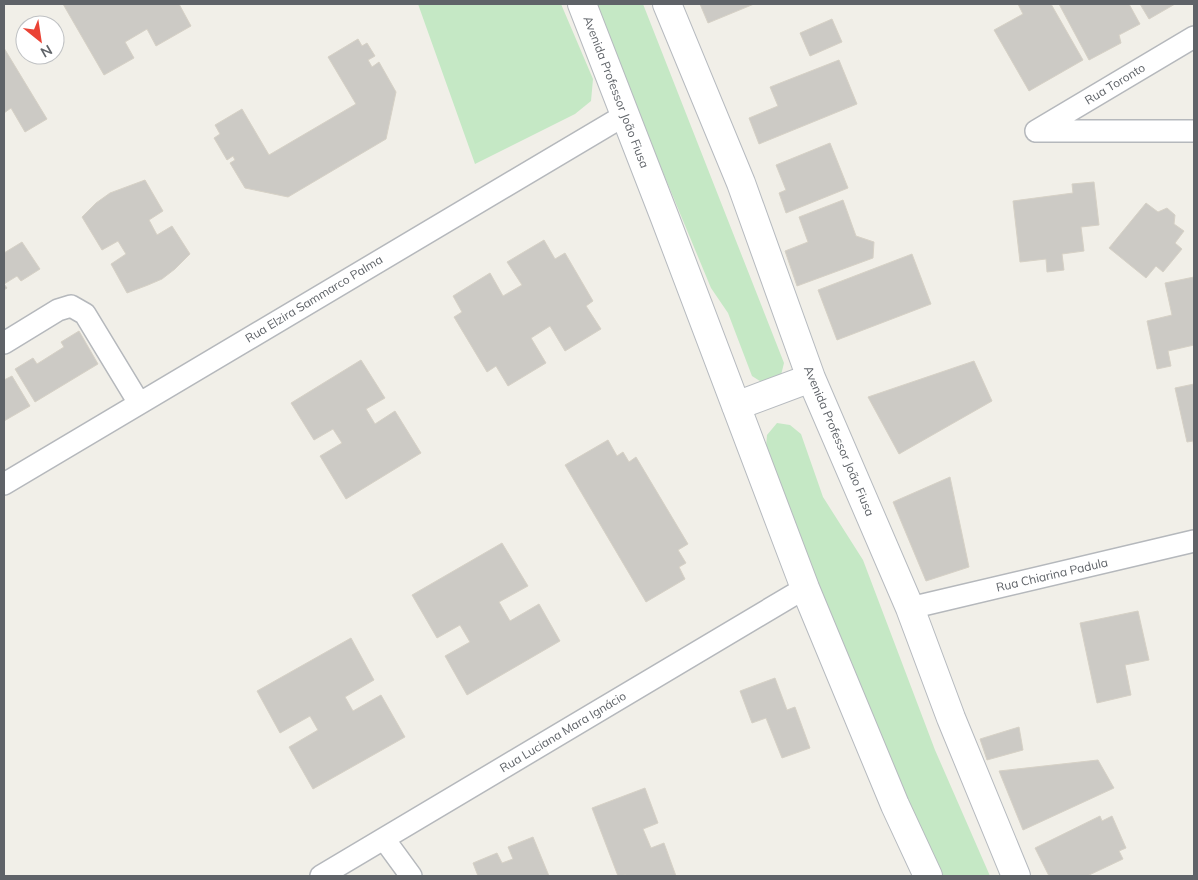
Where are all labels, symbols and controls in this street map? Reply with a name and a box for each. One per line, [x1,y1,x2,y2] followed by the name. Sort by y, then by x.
[580,14,652,170] street label: Avenida Professor João Fiusa
[15,15,65,65] north arrow
[37,41,56,62] text: N
[1082,60,1148,107] street label: Rua Toronto
[242,252,385,346] street label: Rua Elzira Sammarco Palma
[801,363,878,518] street label: Avenida Professor João Fiusa
[994,554,1109,595] street label: Rua Chiarina Padula
[497,688,629,775] street label: Rua Luciana Mara Ignácio

